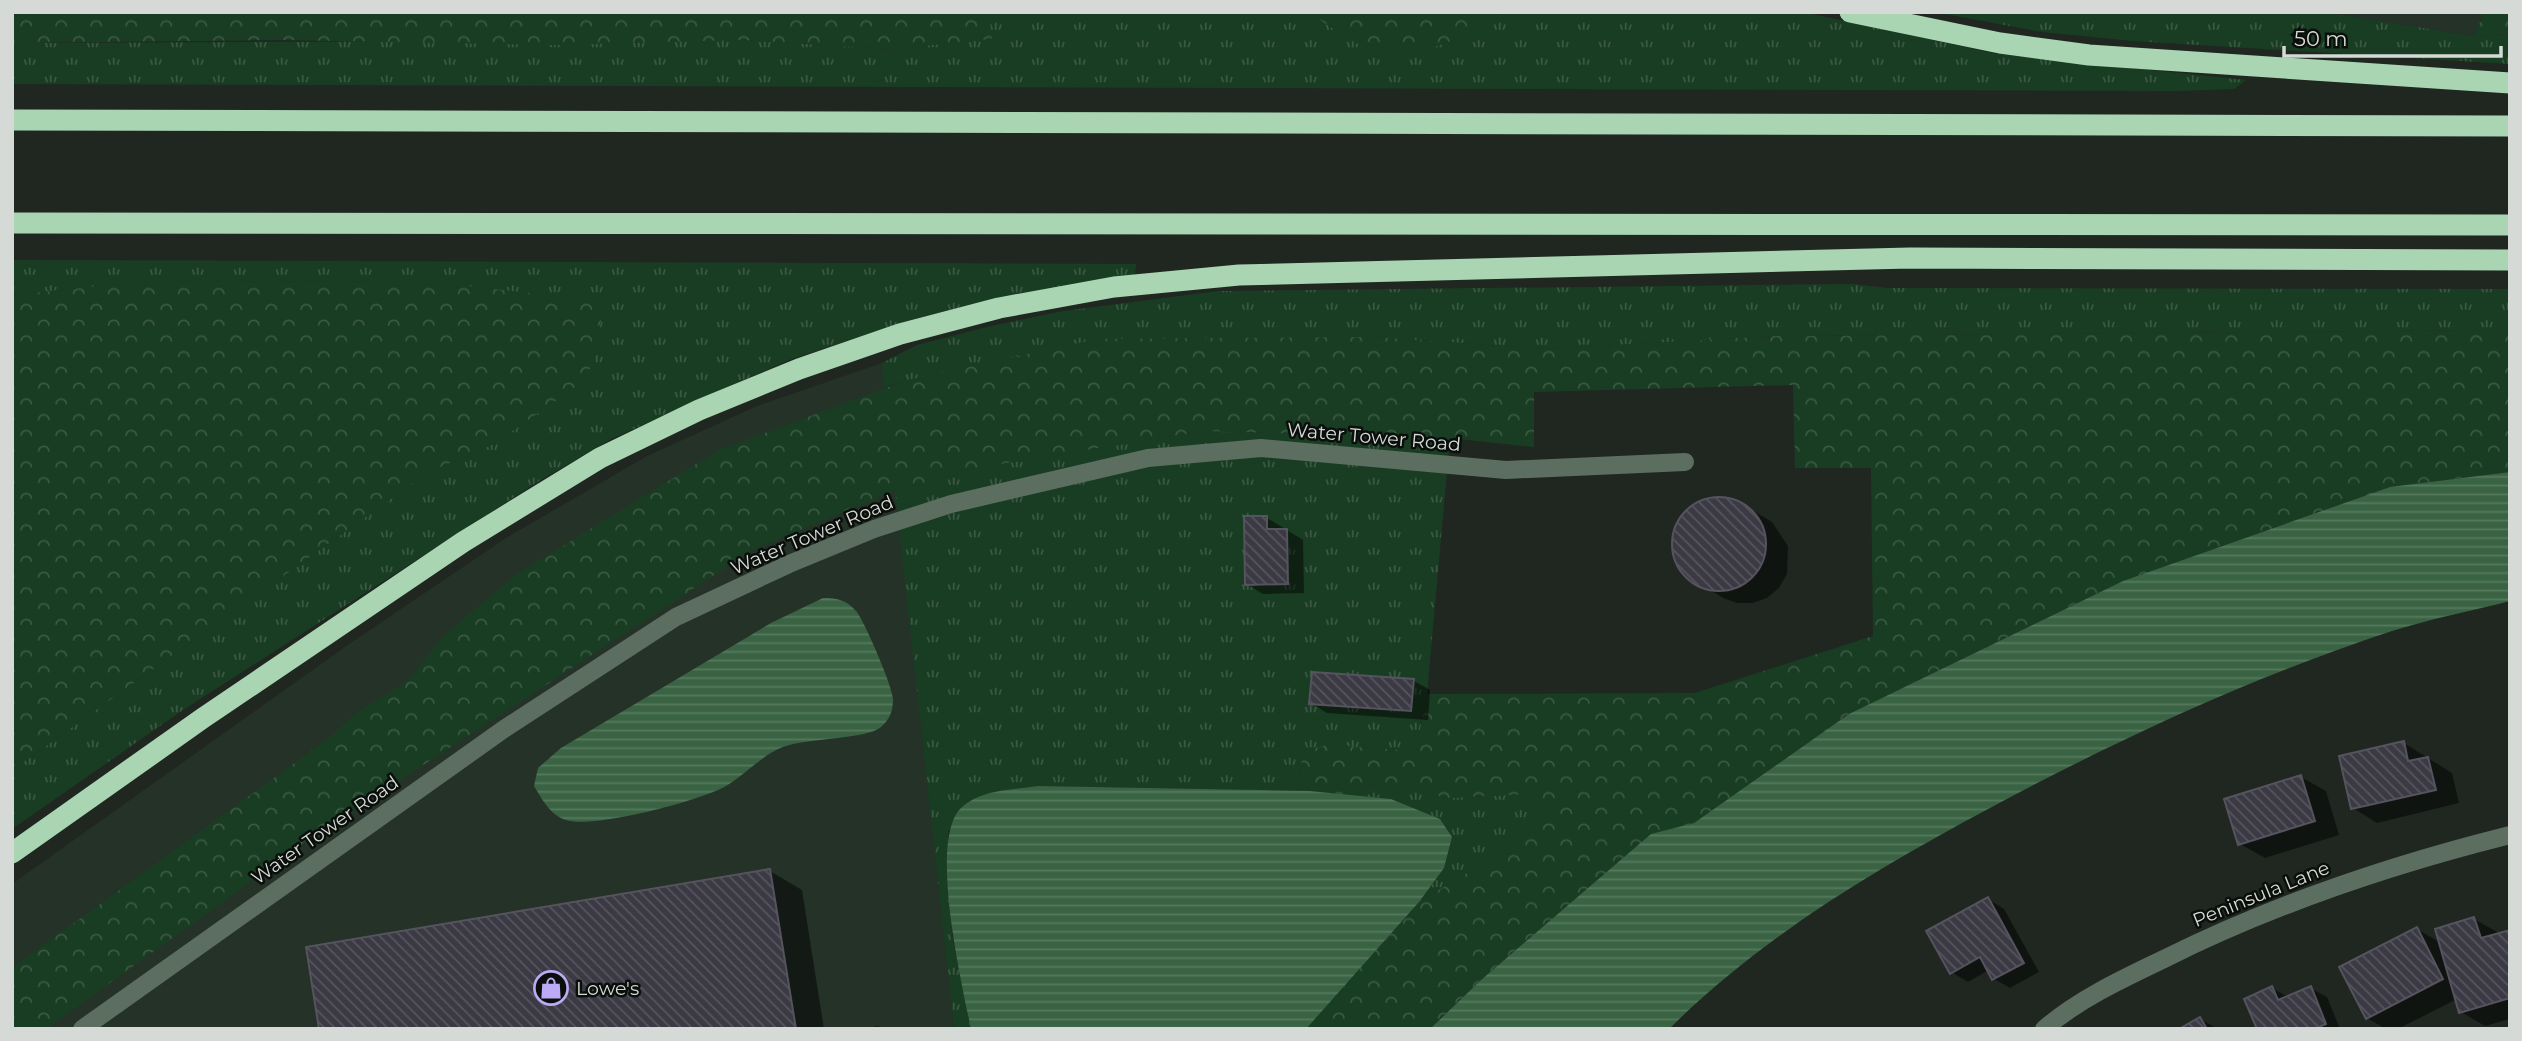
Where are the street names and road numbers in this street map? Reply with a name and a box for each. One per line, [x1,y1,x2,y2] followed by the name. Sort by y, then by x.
[1286,418,1462,456] street label: Water Tower Road
[727,490,897,580] street label: Water Tower Road
[247,771,403,889] street label: Water Tower Road
[2189,856,2333,932] street label: Peninsula Lane

